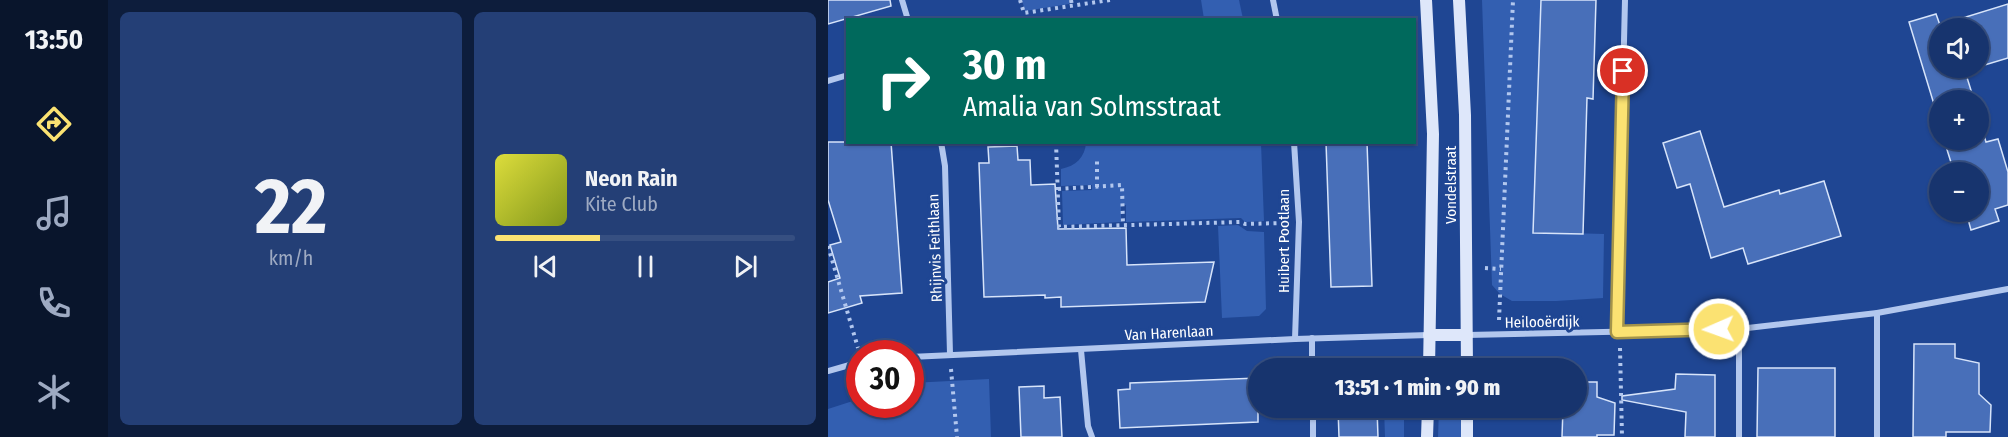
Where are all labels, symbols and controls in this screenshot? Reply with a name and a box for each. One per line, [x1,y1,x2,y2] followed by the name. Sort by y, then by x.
[1929,18,1989,222] map controls
[1929,18,1989,78] button: sound
[25,24,83,56] text: 13:50
[963,40,1047,90] text: 30 m
[864,42,942,120] icon: right
[1597,45,1648,96] pin
[1606,54,1639,87] icon: arrive
[1929,90,1989,150] button: +
[963,91,1221,123] text: Amalia van Solmsstraat
[33,103,75,145] icon: directions
[1442,146,1460,224] street label: Vondelstraat
[255,160,327,254] text: 22
[1929,162,1989,222] button: −
[585,165,678,192] text: Neon Rain
[1275,189,1293,293] street label: Huibert Pootlaan
[33,192,75,234] icon: music
[585,192,658,216] text: Kite Club
[924,194,946,302] street label: Rhijnvis Feithlaan
[269,246,313,270] text: km/h
[529,250,562,283] icon: previous
[629,250,662,283] icon: pause
[729,250,762,283] icon: next
[33,282,75,324] icon: phone
[1687,297,1751,361] position arrow
[1504,312,1580,332] street label: Heilooërdijk
[1124,322,1214,344] street label: Van Harenlaan
[846,340,924,418] speed limit sign: 30
[33,371,75,413] icon: climate
[1335,374,1500,401] text: 13:51 · 1 min · 90 m

